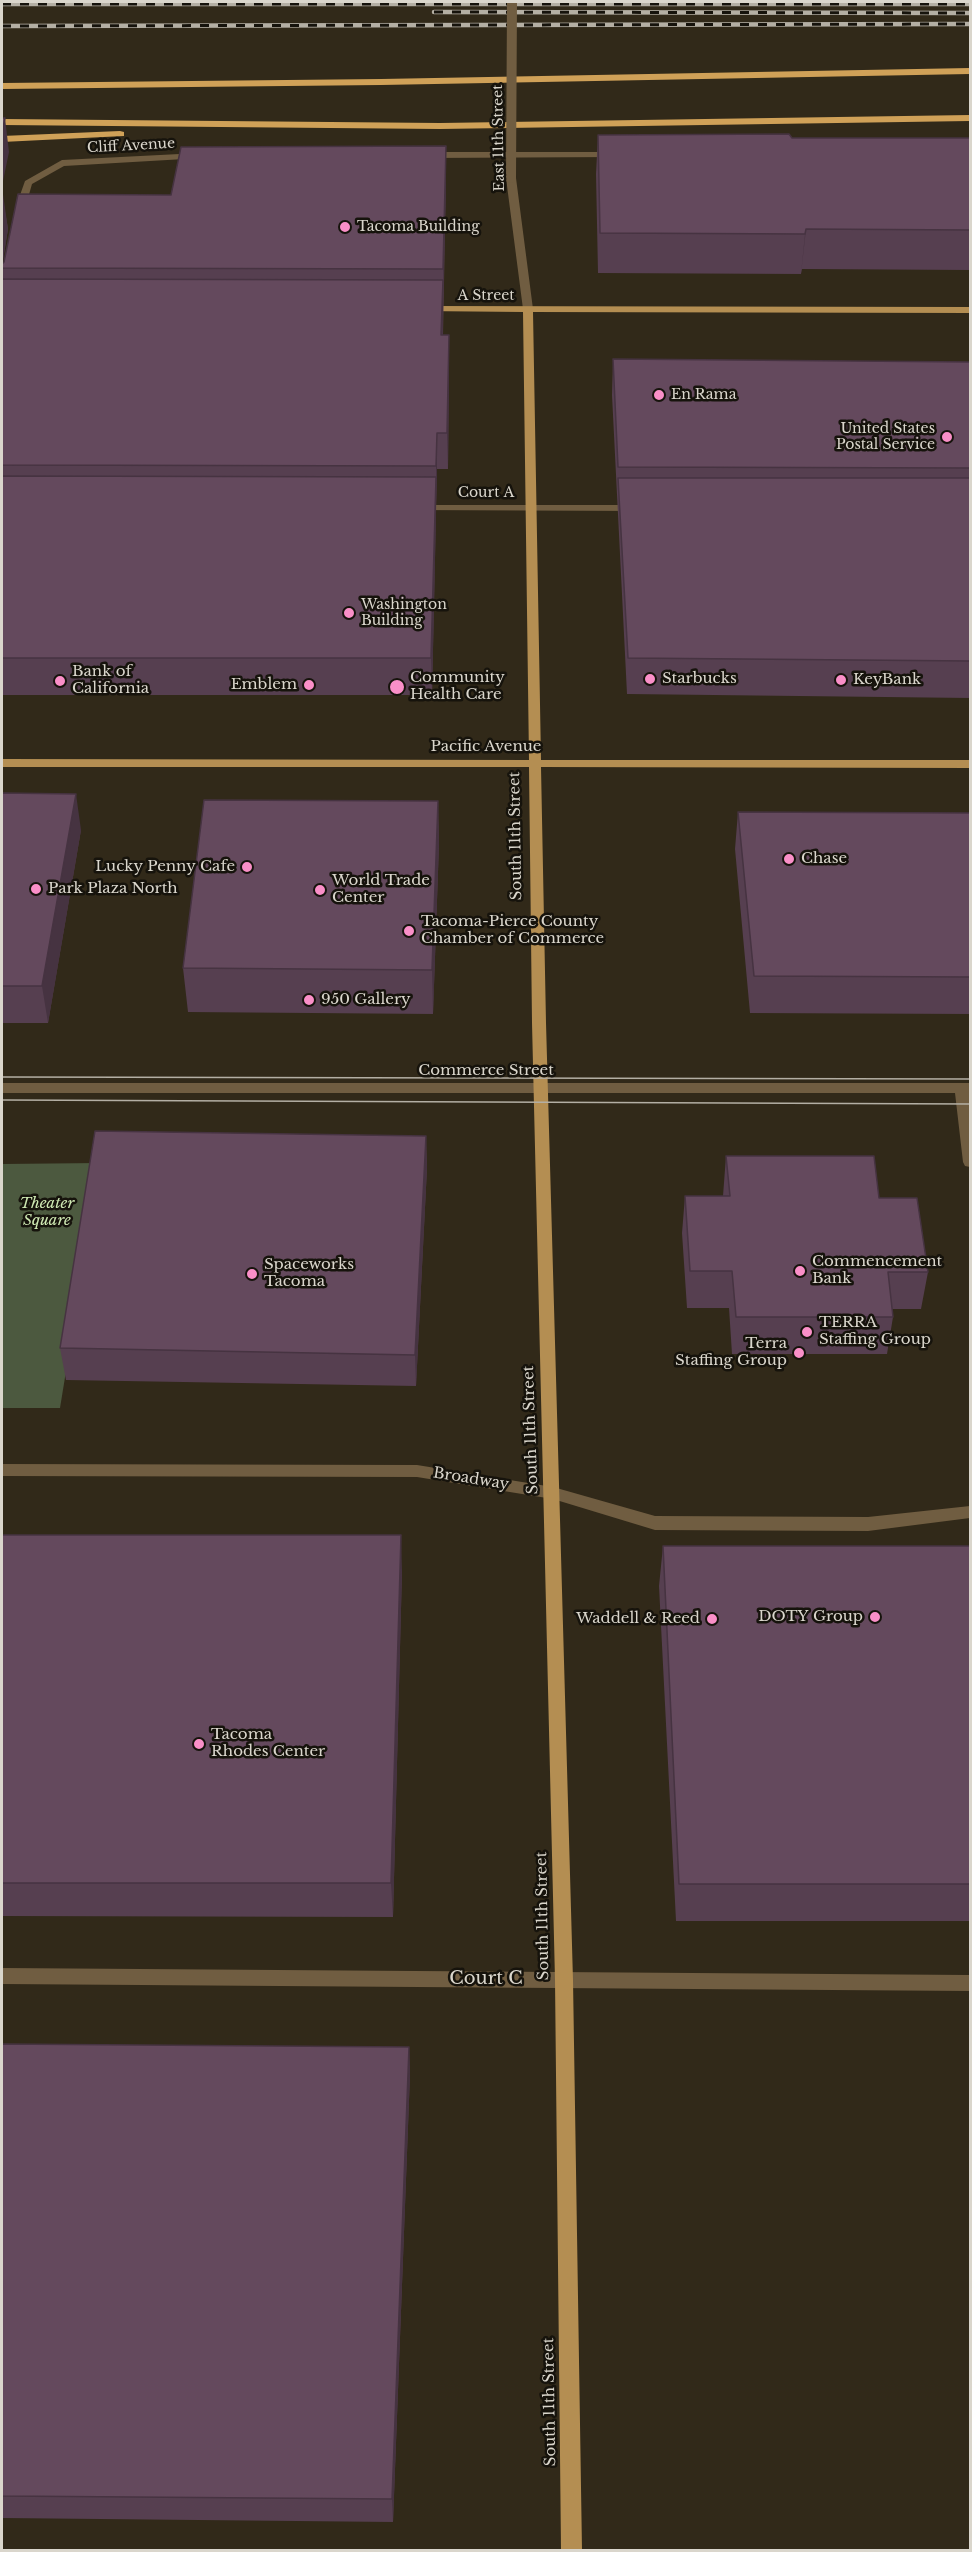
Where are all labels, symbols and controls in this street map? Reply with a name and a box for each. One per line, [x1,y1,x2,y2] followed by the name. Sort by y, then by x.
[490,84,508,192] street label: East 11th Street
[87,135,175,157] street label: Cliff Avenue
[357,219,480,235] place label: Tacoma Building
[338,220,352,234] marker: Tacoma Building
[458,288,514,304] street label: A Street
[671,387,736,403] place label: En Rama
[652,388,666,402] marker: En Rama
[836,421,935,454] place label: United States Postal Service
[940,430,954,444] marker: United States Postal Service
[458,485,514,501] street label: Court A
[361,597,447,630] place label: Washington Building
[342,606,356,620] marker: Washington Building
[72,663,149,698] place label: Bank of California
[410,669,505,704] place label: Community Health Care
[662,670,737,688] place label: Starbucks
[853,671,921,689] place label: KeyBank
[643,672,657,686] marker: Starbucks
[834,673,848,687] marker: KeyBank
[53,674,67,688] marker: Bank of California
[231,676,297,694] place label: Emblem
[302,678,316,692] marker: Emblem
[388,678,406,696] marker: Community Health Care
[431,738,541,756] street label: Pacific Avenue
[506,772,526,900] street label: South 11th Street
[801,850,847,868] place label: Chase
[782,852,796,866] marker: Chase
[95,858,235,876] place label: Lucky Penny Cafe
[240,860,254,874] marker: Lucky Penny Cafe
[332,872,430,907] place label: World Trade Center
[48,880,178,898] place label: Park Plaza North
[29,882,43,896] marker: Park Plaza North
[313,883,327,897] marker: World Trade Center
[421,913,604,948] place label: Tacoma-Pierce County Chamber of Commerce
[402,924,416,938] marker: Tacoma-Pierce County Chamber of Commerce
[321,991,411,1009] place label: 950 Gallery
[302,993,316,1007] marker: 950 Gallery
[418,1062,554,1080] street label: Commerce Street
[20,1195,74,1230] park label: Theater Square
[812,1253,942,1288] place label: Commencement Bank
[264,1256,354,1291] place label: Spaceworks Tacoma
[793,1264,807,1278] marker: Commencement Bank
[245,1267,259,1281] marker: Spaceworks Tacoma
[819,1314,931,1349] place label: TERRA Staffing Group
[800,1325,814,1339] marker: TERRA Staffing Group
[675,1335,787,1370] place label: Terra Staffing Group
[792,1346,806,1360] marker: Terra Staffing Group
[520,1365,542,1495] street label: South 11th Street
[432,1464,510,1494] street label: Broadway
[758,1608,863,1626] place label: DOTY Group
[576,1610,700,1628] place label: Waddell & Reed
[868,1610,882,1624] marker: DOTY Group
[705,1612,719,1626] marker: Waddell & Reed
[211,1726,325,1761] place label: Tacoma Rhodes Center
[192,1737,206,1751] marker: Tacoma Rhodes Center
[533,1852,553,1980] street label: South 11th Street
[449,1968,523,1990] street label: Court C
[540,2338,560,2466] street label: South 11th Street

